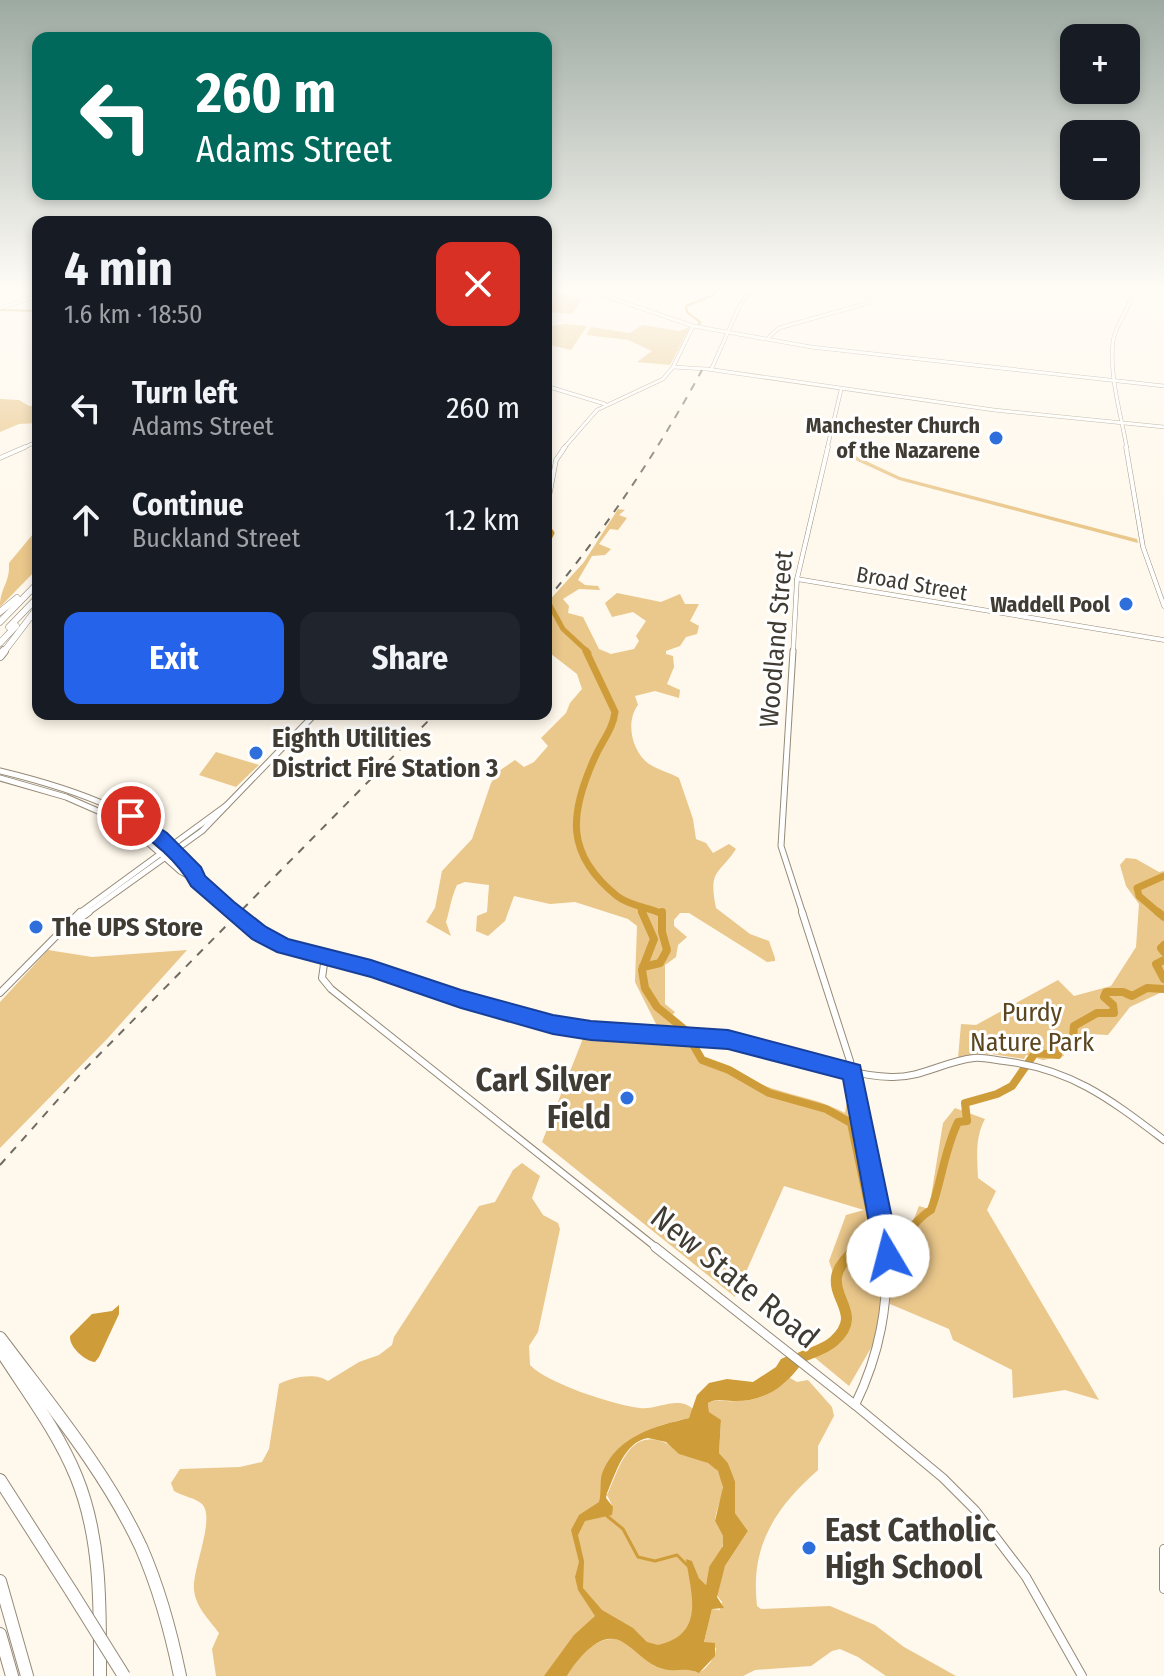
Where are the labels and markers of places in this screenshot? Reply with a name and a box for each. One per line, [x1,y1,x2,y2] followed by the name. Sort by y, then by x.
[806,412,980,464] place label: Manchester Church of the Nazarene
[987,429,1005,447] marker: Manchester Church of the Nazarene
[990,591,1111,618] place label: Waddell Pool
[1117,595,1135,613] marker: Waddell Pool
[272,723,498,784] place label: Eighth Utilities District Fire Station 3
[247,744,265,762] marker: Eighth Utilities District Fire Station 3
[97,782,165,850] pin
[52,912,203,943] place label: The UPS Store
[27,918,45,936] marker: The UPS Store
[476,1061,611,1136] place label: Carl Silver Field
[618,1089,636,1107] marker: Carl Silver Field
[825,1511,996,1586] place label: East Catholic High School
[800,1539,818,1557] marker: East Catholic High School

